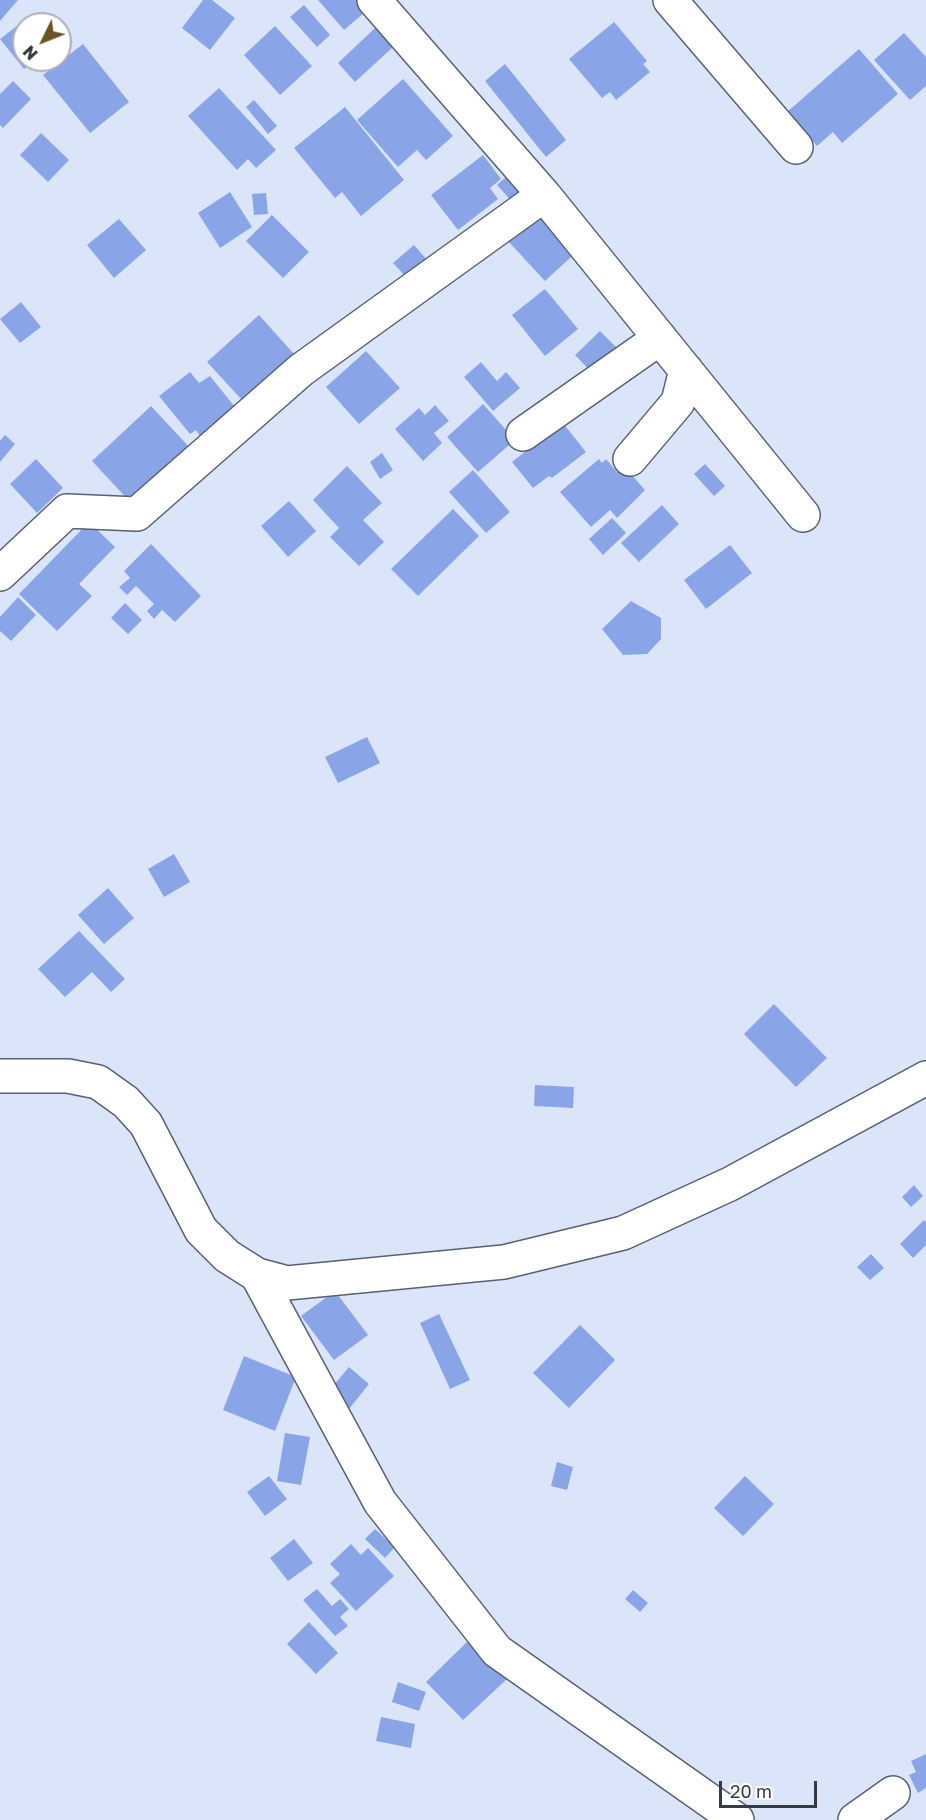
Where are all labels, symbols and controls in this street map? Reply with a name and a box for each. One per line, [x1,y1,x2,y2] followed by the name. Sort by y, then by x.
[12,12,72,72] north arrow
[19,42,42,64] text: N
[722,1769,820,1807] scale bar
[730,1780,772,1802] text: 20 m

